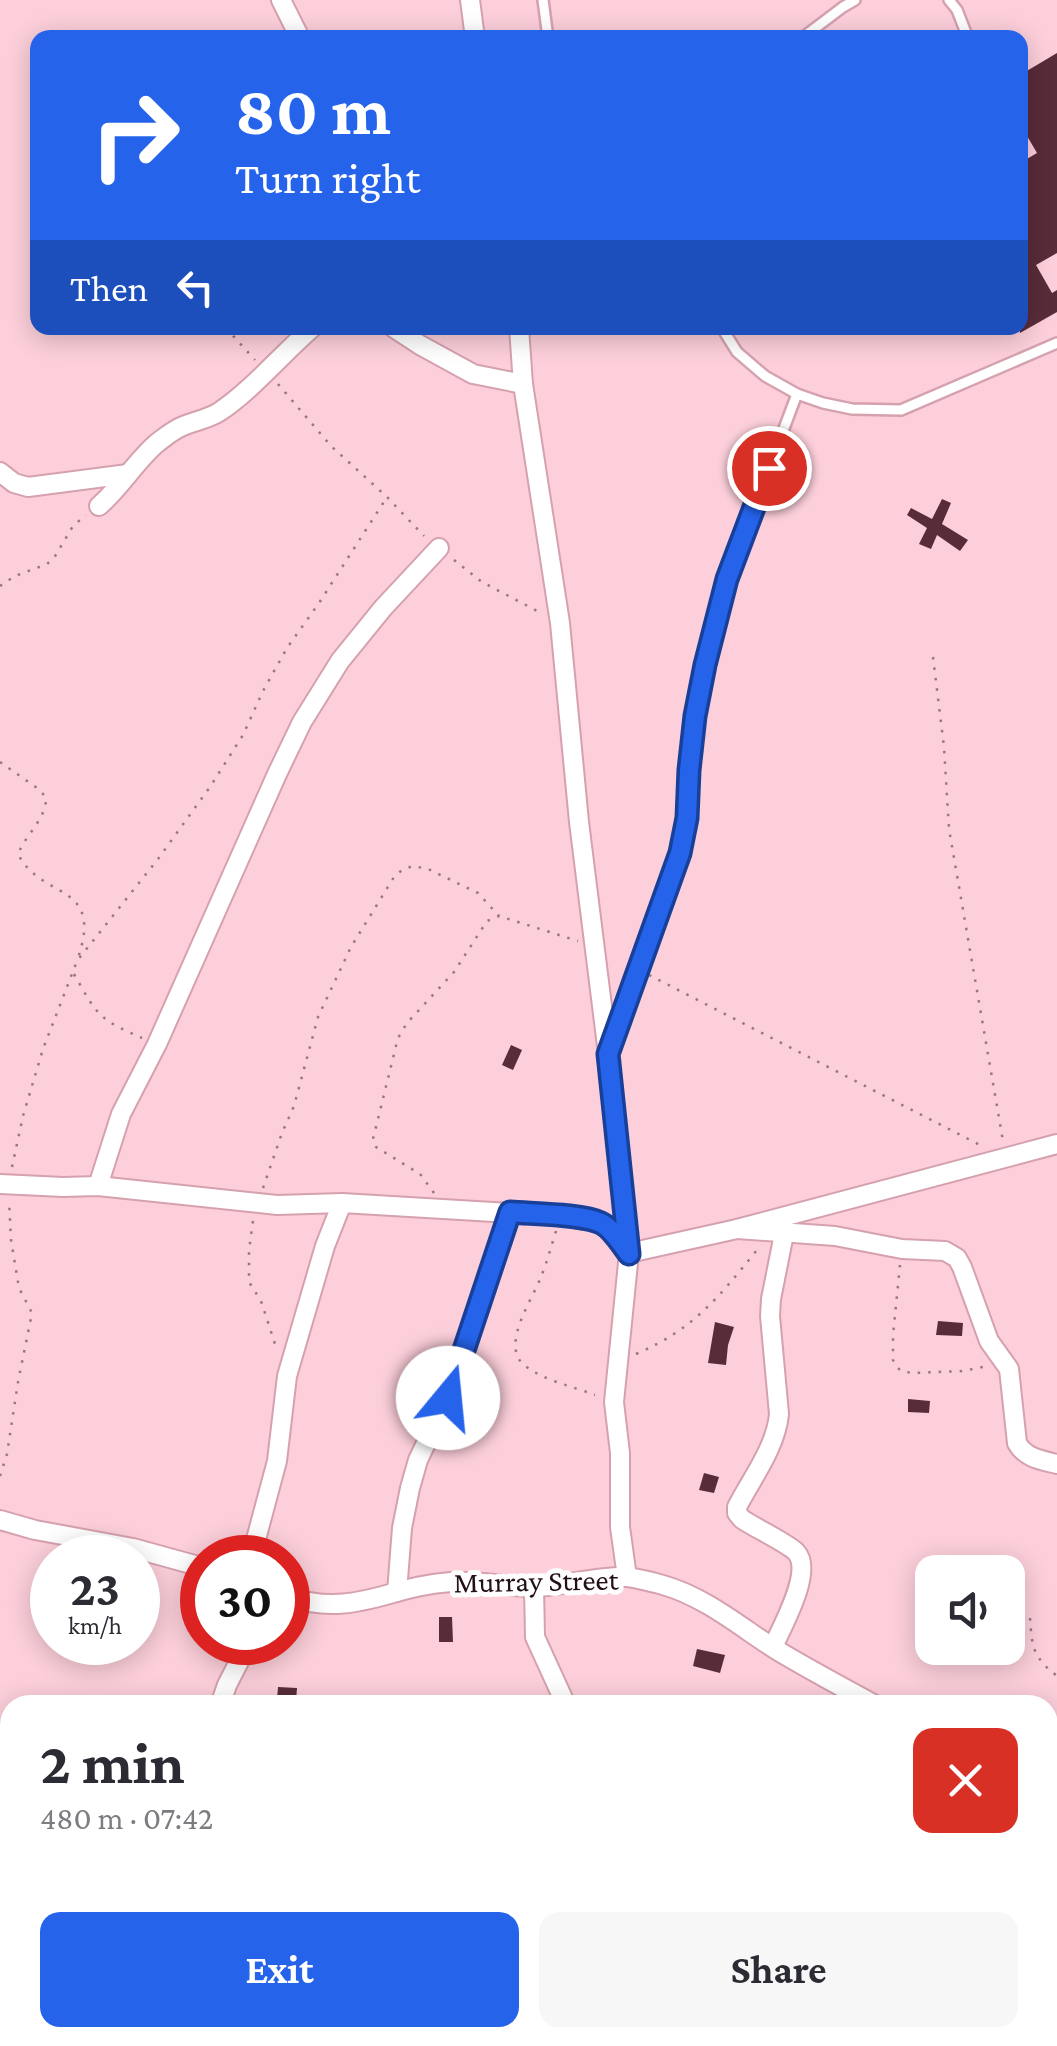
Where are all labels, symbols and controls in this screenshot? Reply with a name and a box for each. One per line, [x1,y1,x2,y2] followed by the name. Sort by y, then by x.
[70,70,200,200] icon: right
[235,71,391,149] text: 80 m
[235,153,420,203] text: Turn right
[168,260,223,315] icon: left
[70,267,148,309] text: Then
[727,426,812,511] pin
[742,441,797,496] icon: arrive
[396,1346,500,1450] position arrow
[180,1535,310,1665] speed limit sign: 30
[915,1555,1025,1665] map controls
[915,1555,1025,1665] button: sound
[70,1560,120,1616] text: 23
[453,1563,620,1599] street label: Murray Street
[68,1612,122,1639] text: km/h
[913,1728,1018,1833] button: close
[40,1729,185,1796] text: 2 min
[40,1800,213,1836] text: 480 m · 07:42
[40,1912,519,2027] button: Exit
[539,1912,1018,2027] button: Share

